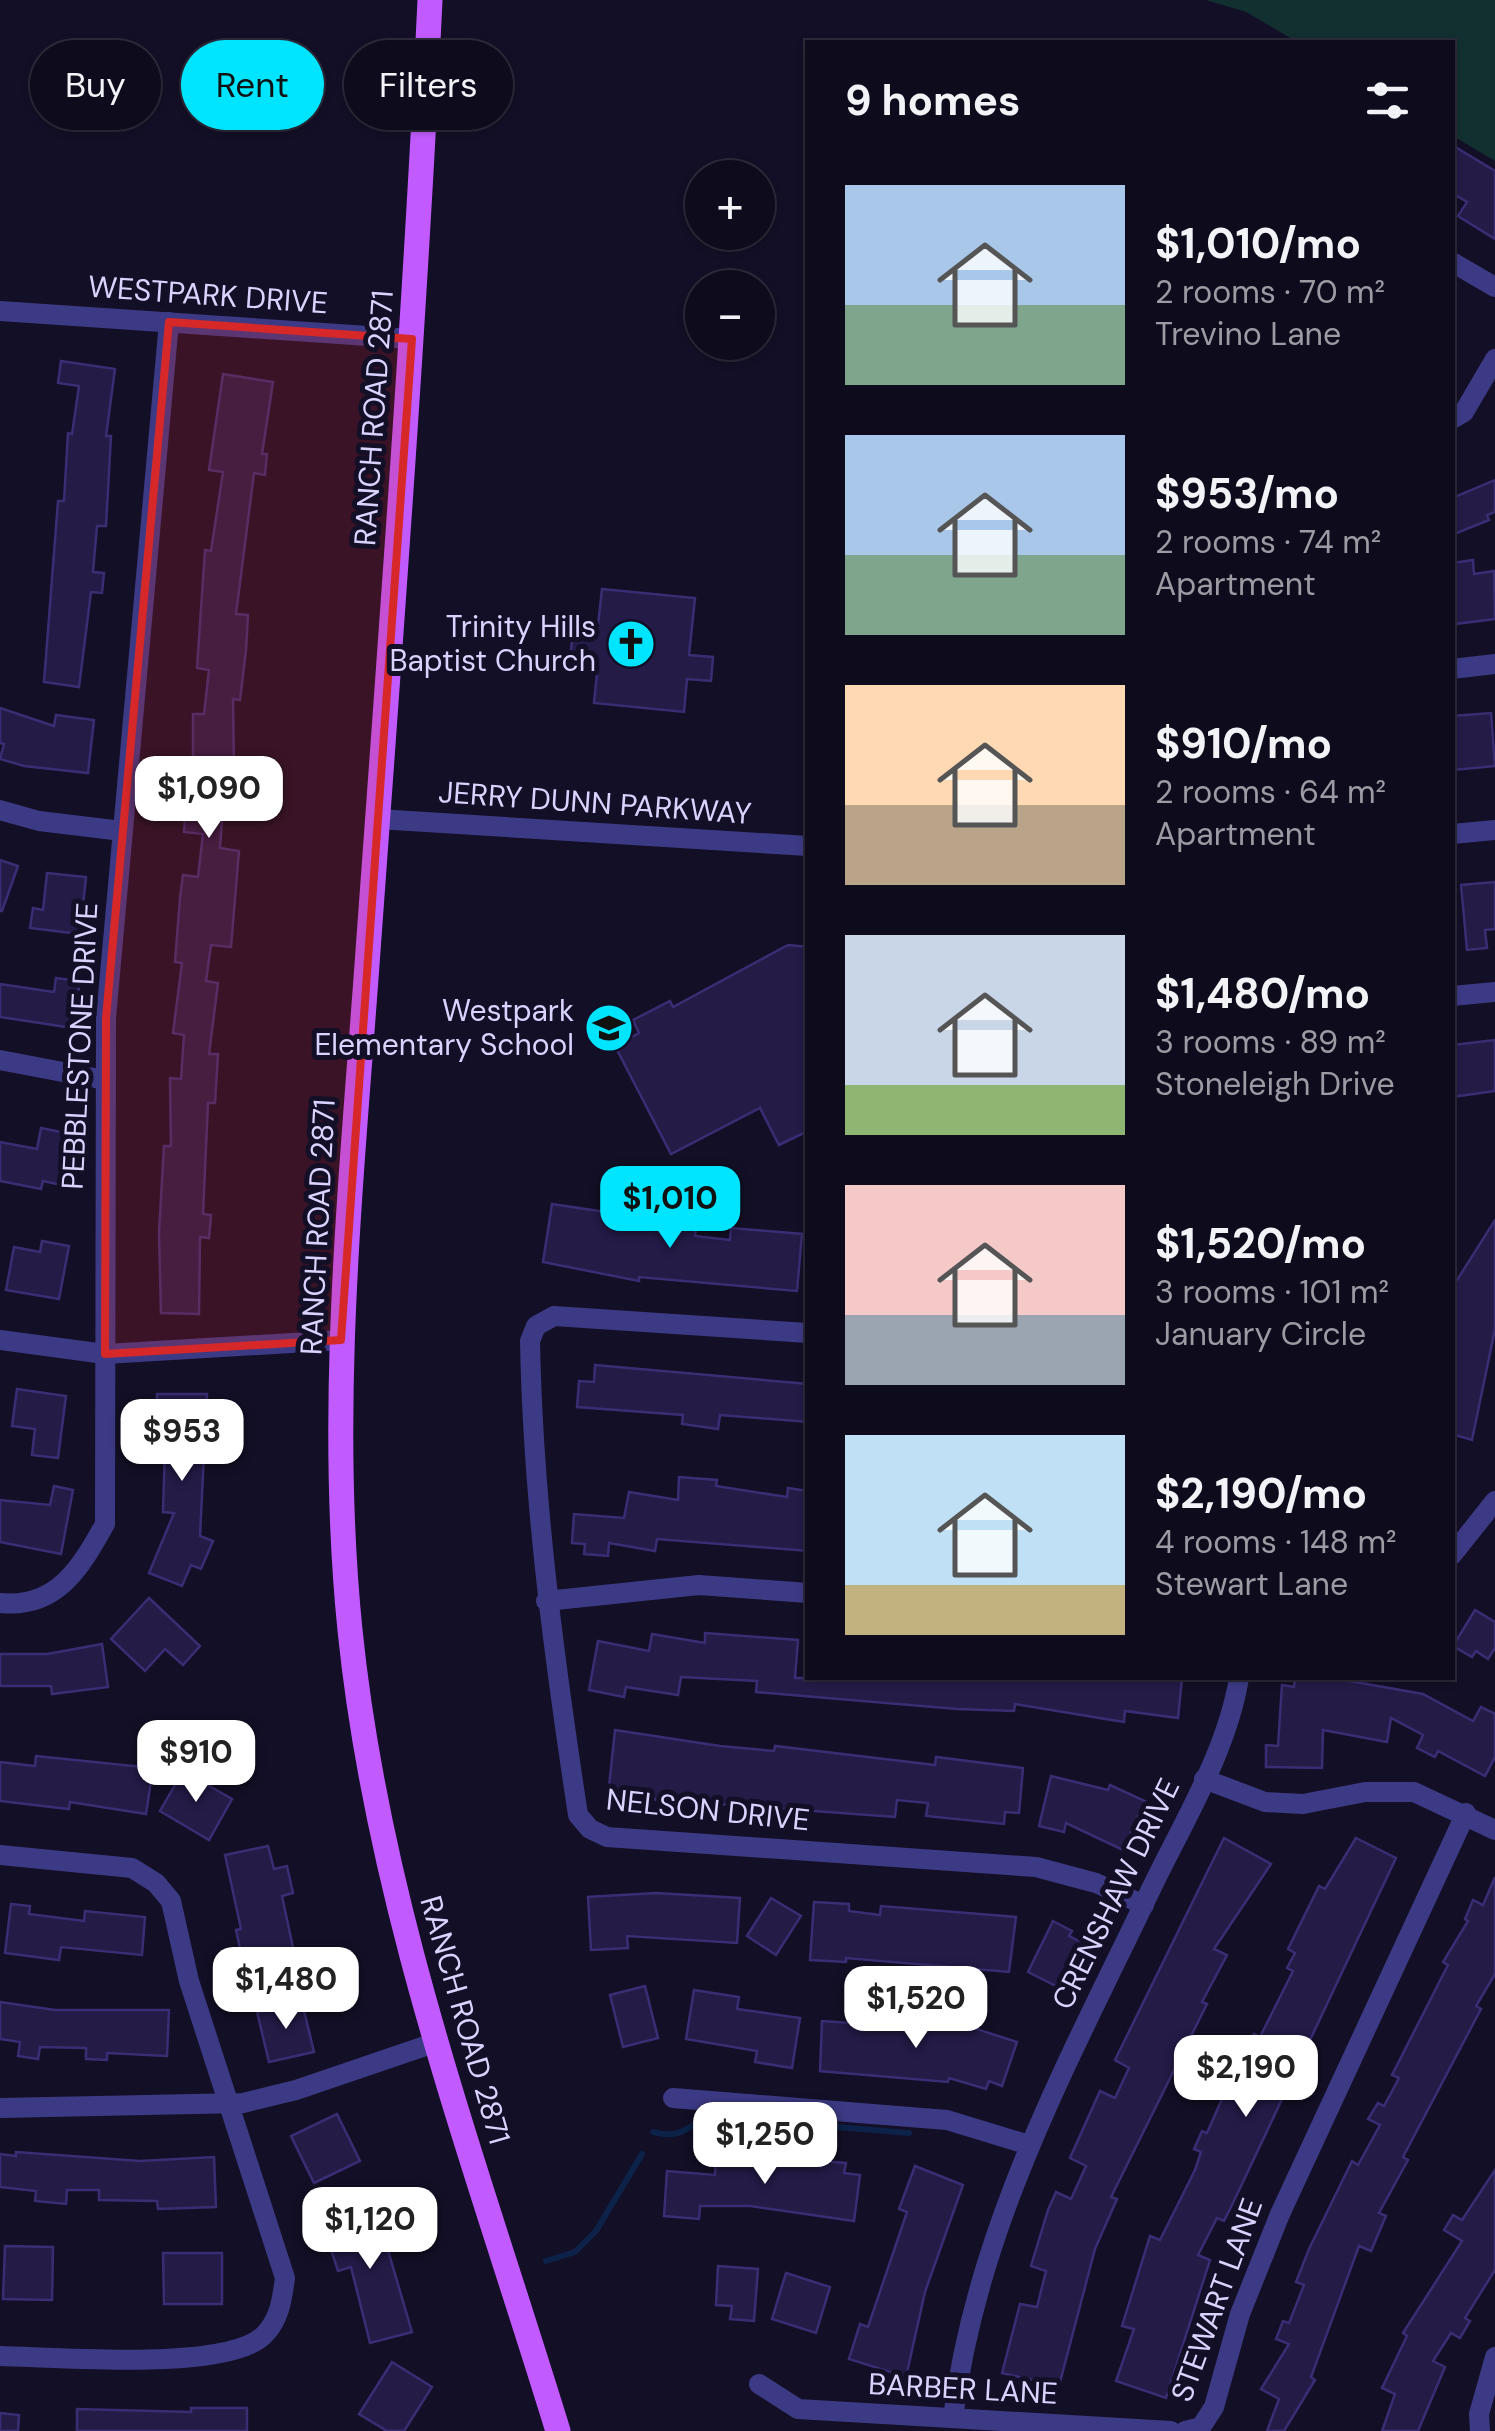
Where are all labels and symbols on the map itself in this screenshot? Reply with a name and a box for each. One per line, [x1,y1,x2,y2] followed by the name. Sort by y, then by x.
[87,267,329,322] street label: WESTPARK DRIVE
[345,289,402,547] street label: RANCH ROAD 2871
[389,607,596,680] place label: Trinity Hills Baptist Church
[605,618,657,670] church icon: Trinity Hills Baptist Church
[128,756,290,841] pin: $1,090
[437,772,753,833] street label: JERRY DUNN PARKWAY
[53,901,106,1190] street label: PEBBLESTONE DRIVE
[314,991,574,1064] place label: Westpark Elementary School
[583,1002,635,1054] school or university icon: Westpark Elementary School
[291,1098,344,1356] street label: RANCH ROAD 2871
[589,1166,751,1251] pin: $1,010
[123,1399,241,1484] pin: $953
[137,1720,255,1805] pin: $910
[1043,1772,1188,2016] street label: CRENSHAW DRIVE
[604,1779,812,1840] street label: NELSON DRIVE
[411,1891,520,2148] street label: RANCH ROAD 2871
[205,1947,367,2032] pin: $1,480
[835,1966,997,2051] pin: $1,520
[1165,2035,1327,2120] pin: $2,190
[684,2102,846,2187] pin: $1,250
[289,2187,451,2272] pin: $1,120
[1162,2193,1271,2407] street label: STEWART LANE
[867,2364,1059,2413] street label: BARBER LANE

